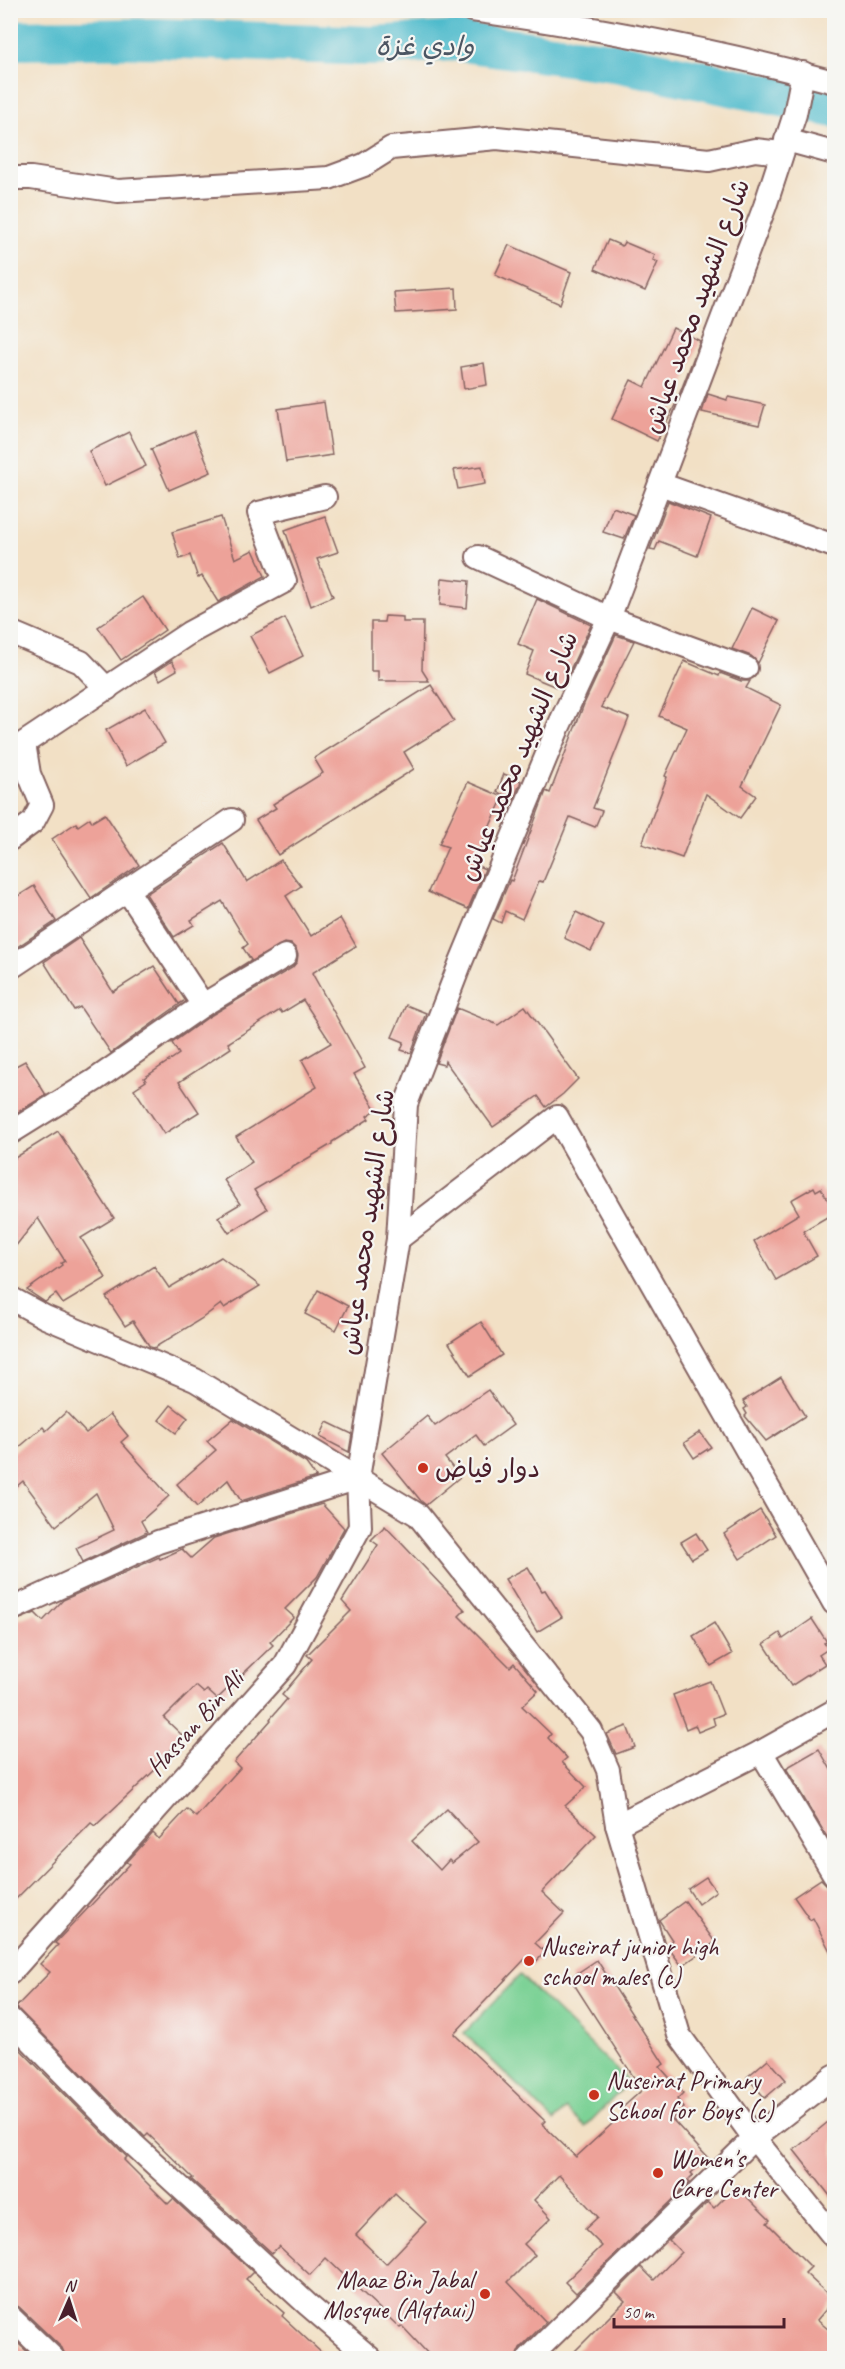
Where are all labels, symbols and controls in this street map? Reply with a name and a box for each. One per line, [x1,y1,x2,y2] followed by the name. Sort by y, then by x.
[376,29,475,65] water label: وادي غزة
[635,174,758,438] street label: شارع الشهيد محمد عياش
[450,626,586,886] street label: شارع الشهيد محمد عياش
[332,1087,403,1357] street label: شارع الشهيد محمد عياش
[435,1452,540,1485] place label: دوار فياض
[416,1461,430,1475] marker: دوار فياض
[139,1661,253,1783] street label: Hassan Bin Ali
[541,1930,719,1993] place label: Nuseirat junior high school males (c)
[522,1954,536,1968] marker: Nuseirat junior high school males (c)
[606,2064,775,2127] place label: Nuseirat Primary School for Boys (c)
[587,2088,601,2102] marker: Nuseirat Primary School for Boys (c)
[670,2142,779,2205] place label: Women's Care Center
[651,2166,665,2180] marker: Women's Care Center
[323,2263,478,2326] place label: Maaz Bin Jabal Mosque (Alqtaui)
[39,2270,99,2330] north arrow
[64,2276,78,2296] text: N
[478,2287,492,2301] marker: Maaz Bin Jabal Mosque (Alqtaui)
[614,2291,784,2329] scale bar
[623,2301,656,2323] text: 50 m

